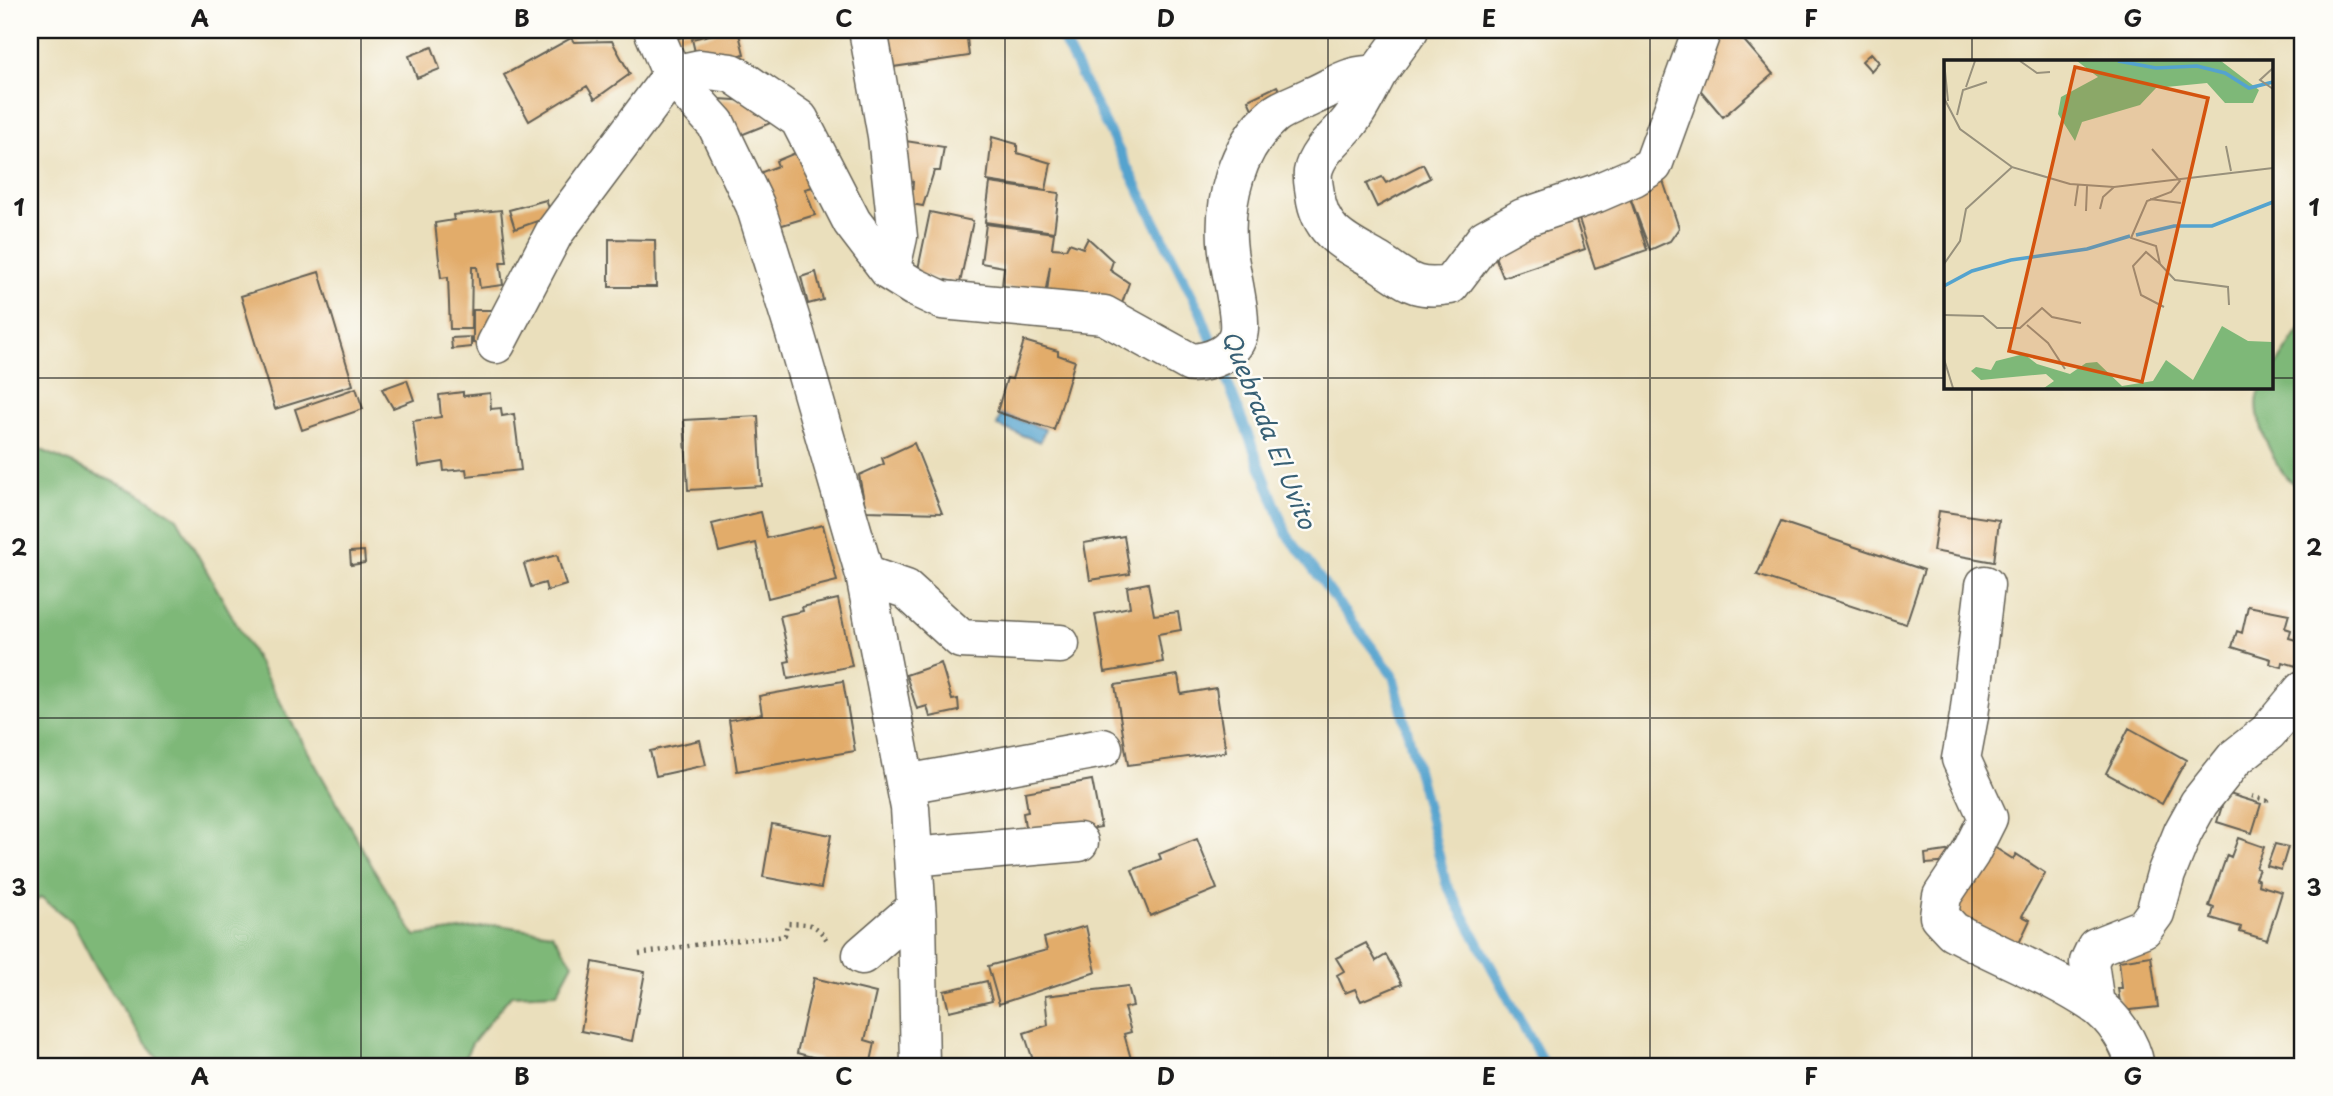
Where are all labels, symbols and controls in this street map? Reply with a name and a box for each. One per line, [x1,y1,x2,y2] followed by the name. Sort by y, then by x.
[191,0,209,35] text: A
[514,0,530,35] text: B
[835,0,853,35] text: C
[1157,0,1175,35] text: D
[1482,0,1496,35] text: E
[1804,0,1818,35] text: F
[2124,0,2142,35] text: G
[1944,60,2274,388] inset map
[14,189,25,224] text: 1
[2309,189,2320,224] text: 1
[1214,324,1327,535] water label: Quebrada El Uvito
[11,529,27,564] text: 2
[2306,529,2322,564] text: 2
[11,869,27,904] text: 3
[2306,869,2322,904] text: 3
[191,1058,209,1093] text: A
[514,1058,530,1093] text: B
[835,1058,853,1093] text: C
[1157,1058,1175,1093] text: D
[1482,1058,1496,1093] text: E
[1804,1058,1818,1093] text: F
[2124,1058,2142,1093] text: G

